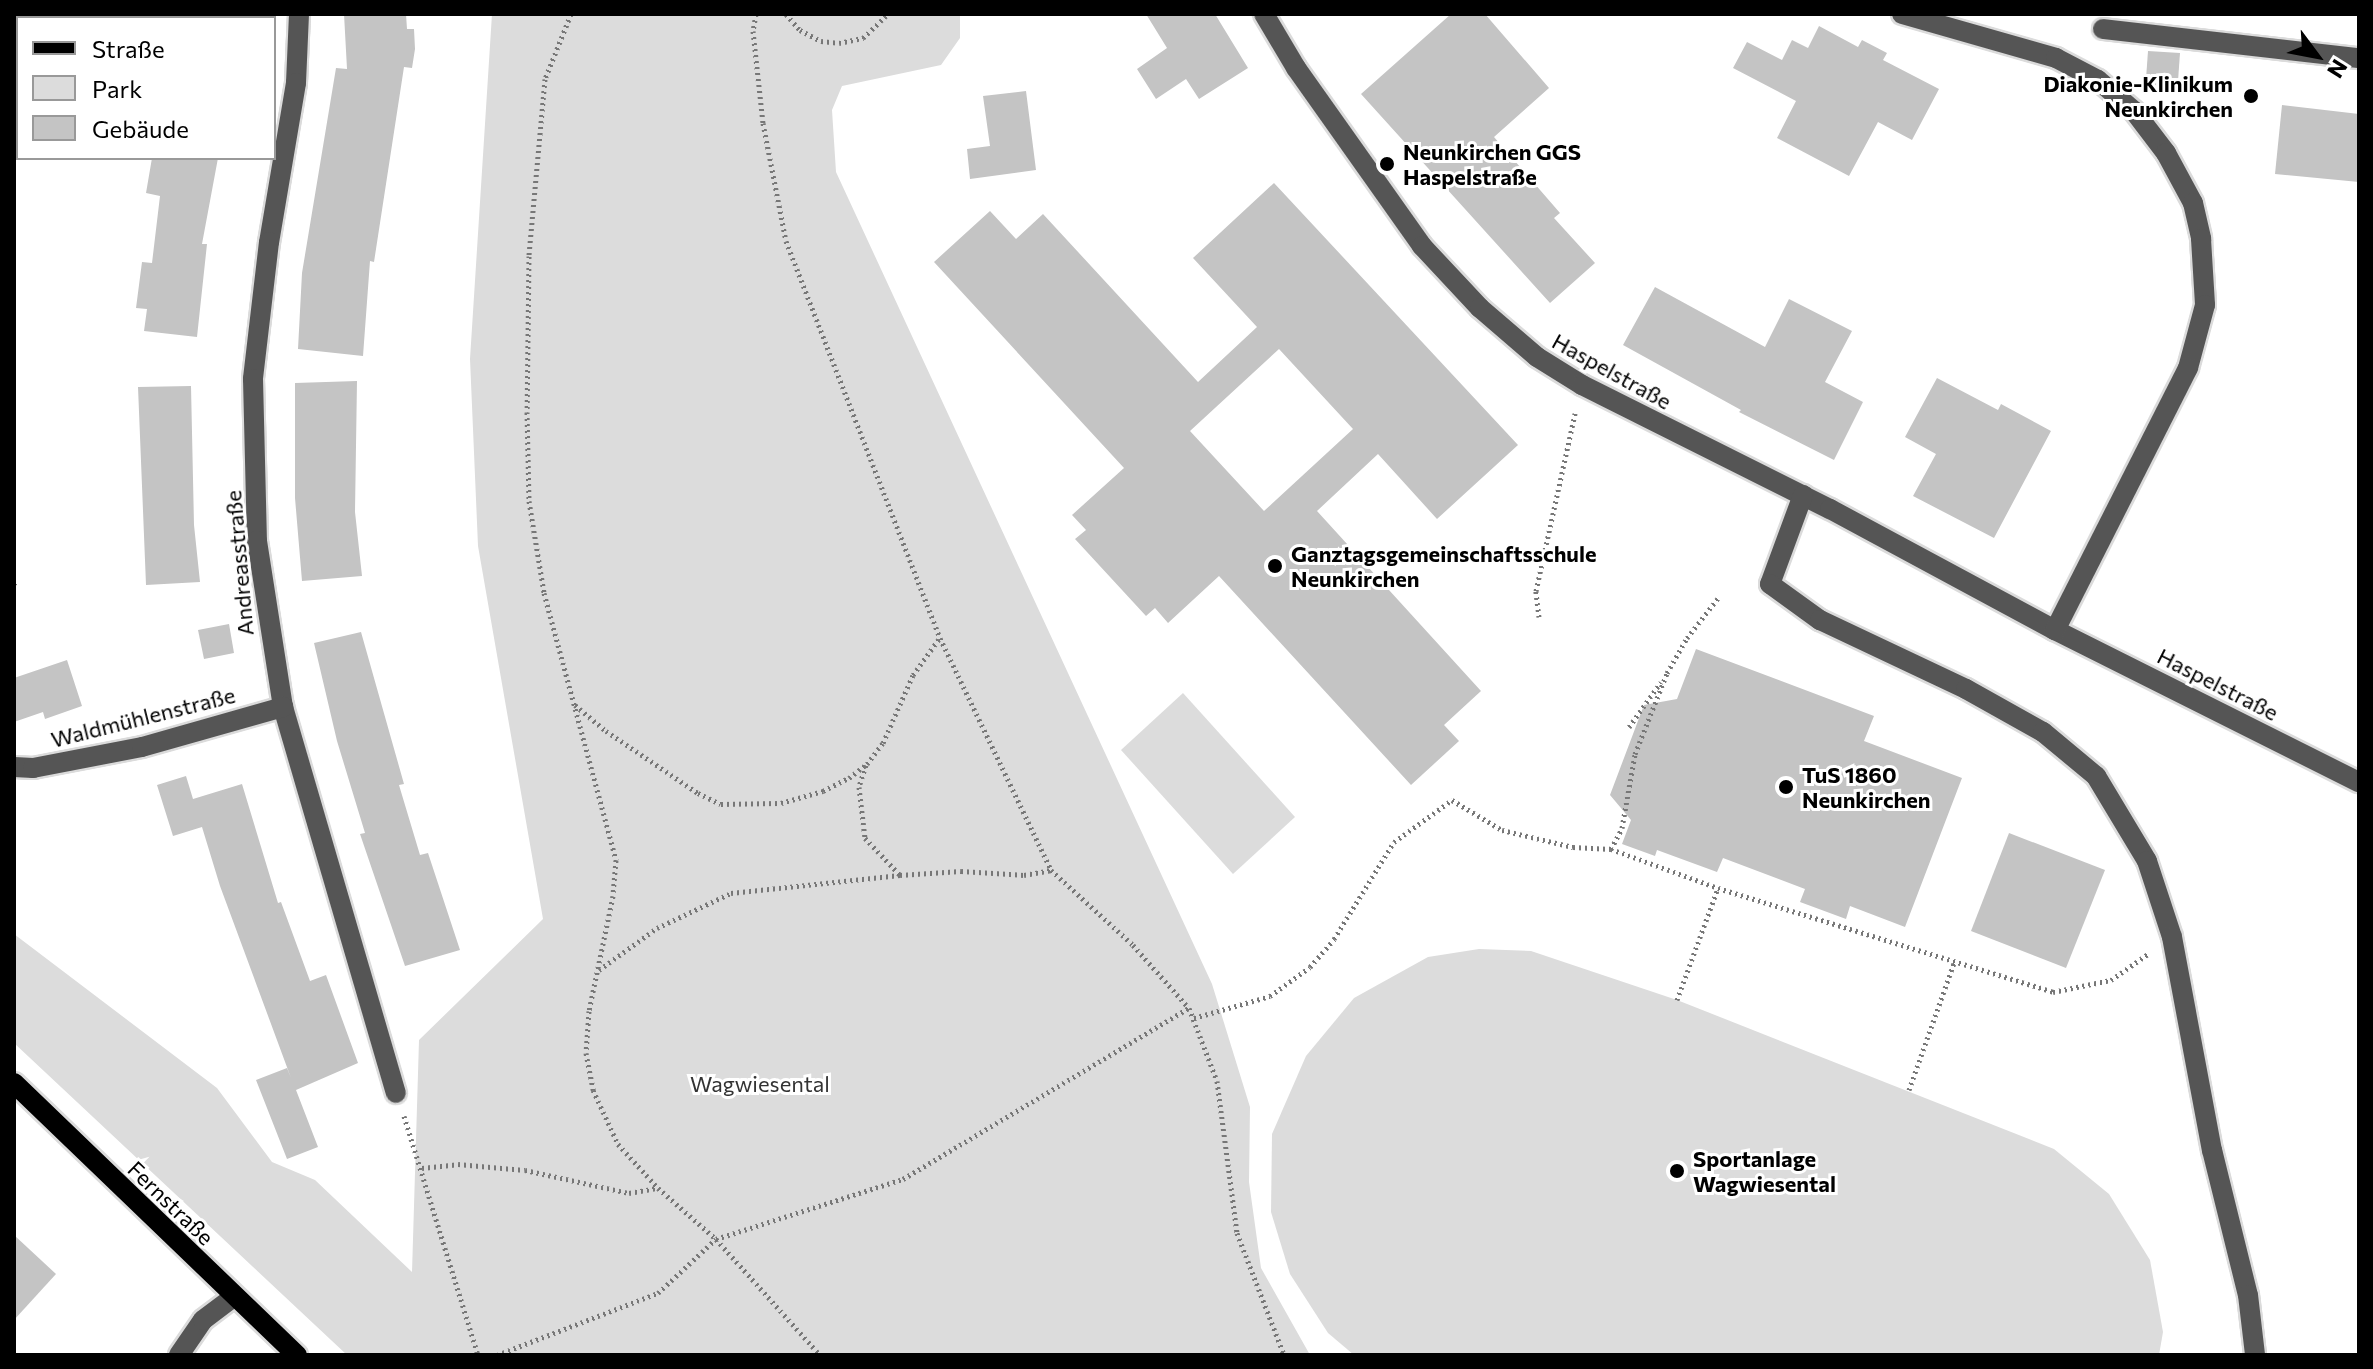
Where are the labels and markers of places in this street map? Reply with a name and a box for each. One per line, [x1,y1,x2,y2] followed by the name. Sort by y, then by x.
[2043,70,2233,122] place label: Diakonie-Klinikum Neunkirchen
[2240,85,2262,107] marker: Diakonie-Klinikum Neunkirchen
[1403,138,1581,190] place label: Neunkirchen GGS Haspelstraße
[1378,155,1396,173] marker: Neunkirchen GGS Haspelstraße
[1291,540,1597,592] place label: Ganztagsgemeinschaftsschule Neunkirchen
[1266,557,1284,575] marker: Ganztagsgemeinschaftsschule Neunkirchen
[1802,761,1931,812] place label: TuS 1860 Neunkirchen
[1777,778,1795,796] marker: TuS 1860 Neunkirchen
[1693,1145,1836,1196] place label: Sportanlage Wagwiesental
[1668,1162,1686,1180] marker: Sportanlage Wagwiesental

